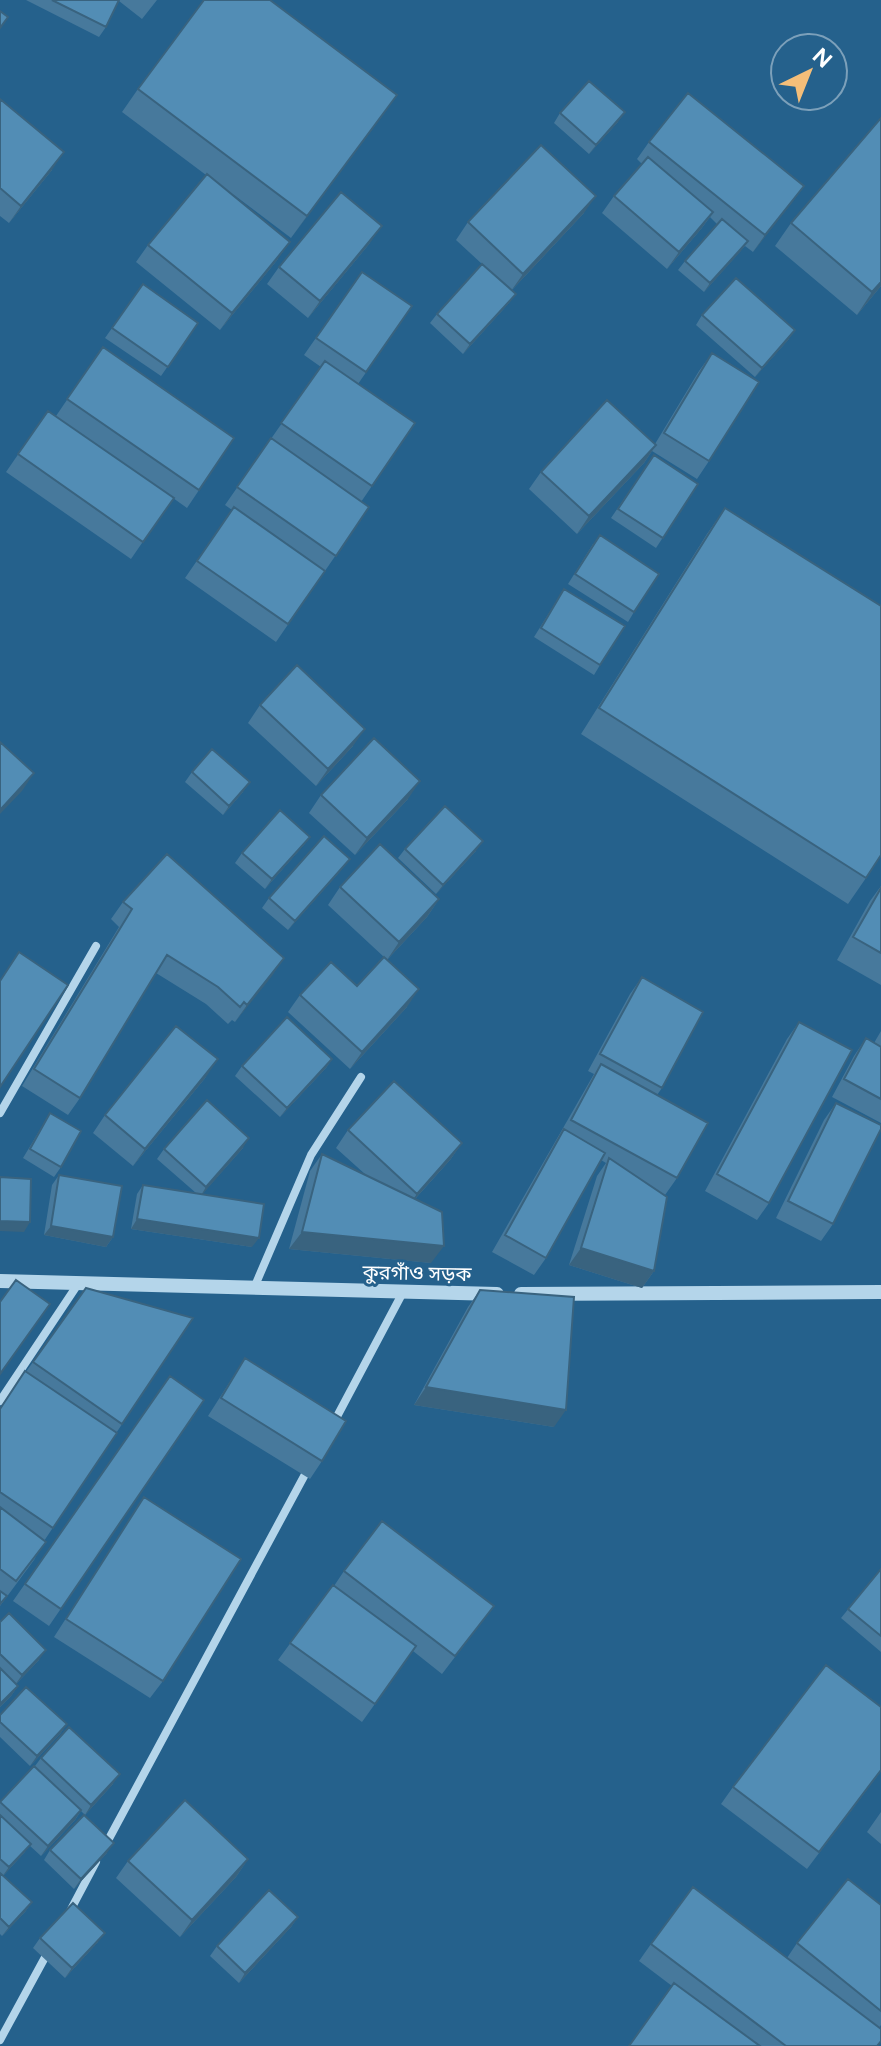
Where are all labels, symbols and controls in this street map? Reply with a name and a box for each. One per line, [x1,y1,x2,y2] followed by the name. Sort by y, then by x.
[769,32,849,112] north arrow
[807,42,838,73] text: N
[361,1260,472,1286] street label: কুরগাঁও সড়ক

